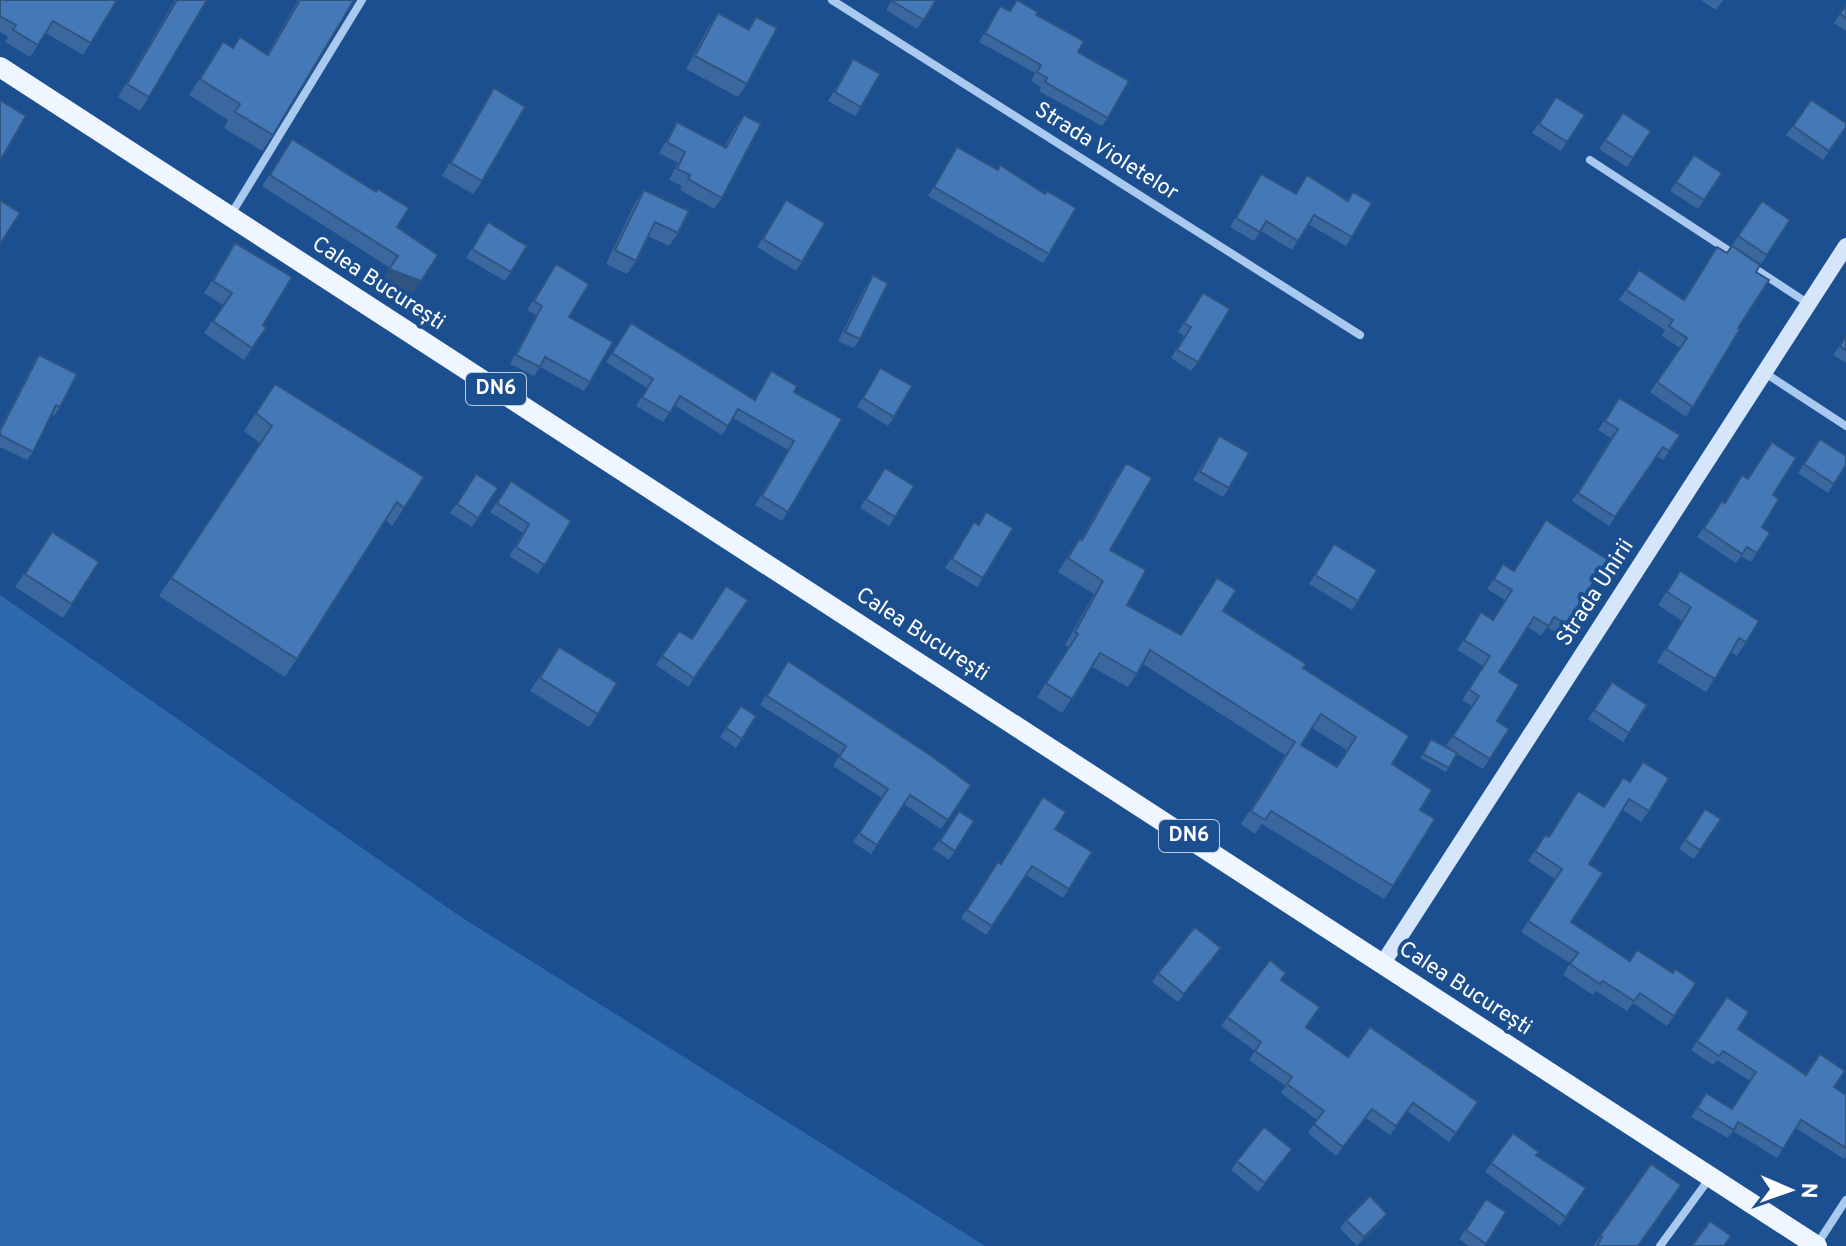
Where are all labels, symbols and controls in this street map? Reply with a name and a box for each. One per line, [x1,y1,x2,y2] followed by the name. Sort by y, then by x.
[1029,97,1183,207] street label: Strada Violetelor
[306,231,450,337] street label: Calea București
[466,373,526,405] road number: DN6
[1551,534,1641,652] street label: Strada Unirii
[850,582,994,688] street label: Calea București
[1159,820,1219,852] road number: DN6
[1393,936,1537,1042] street label: Calea București
[1750,1150,1830,1230] north arrow
[1794,1182,1821,1199] text: N

